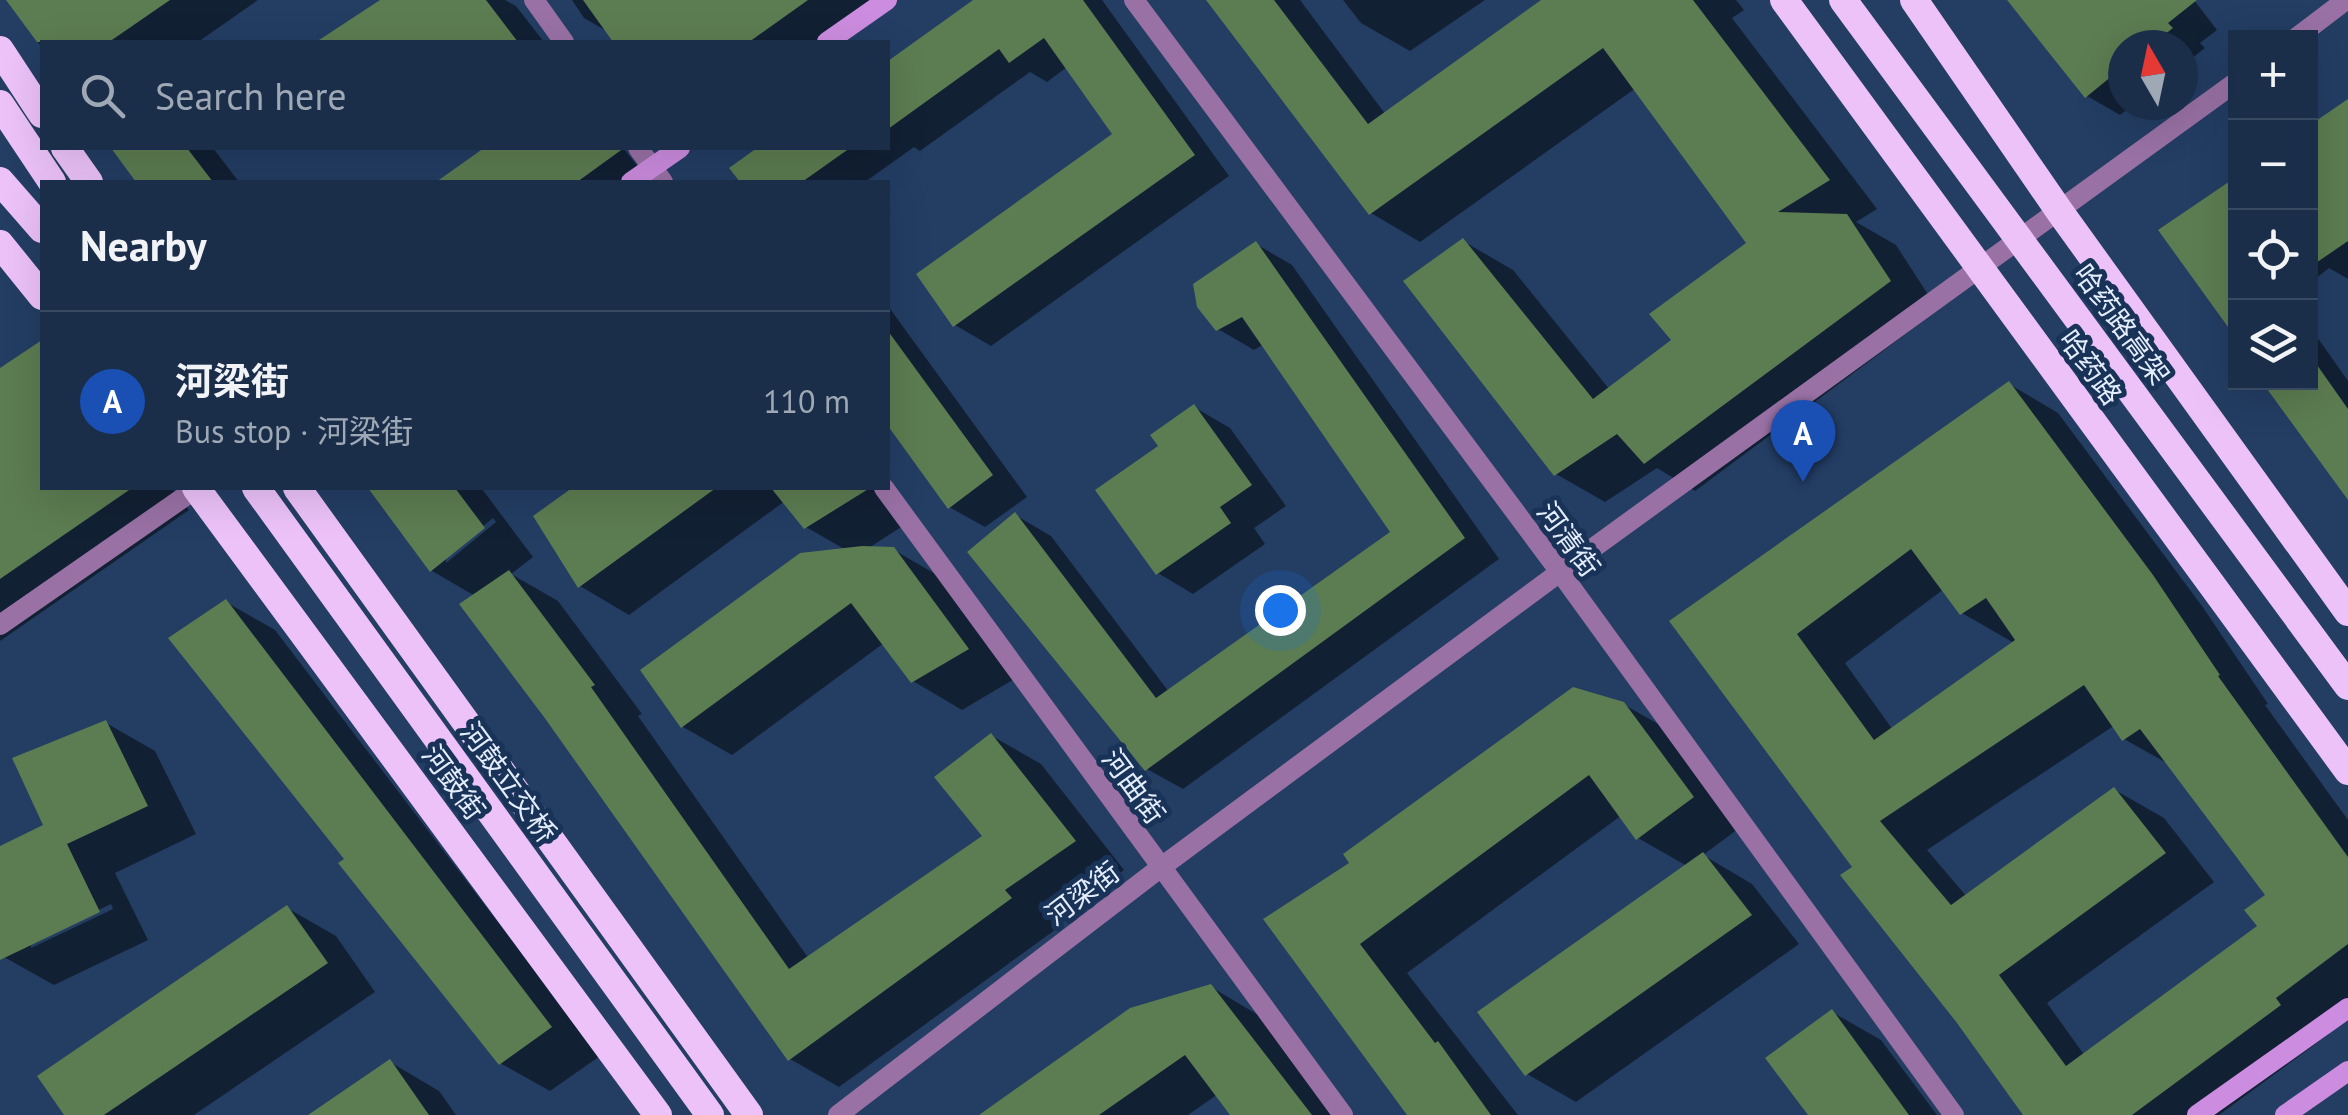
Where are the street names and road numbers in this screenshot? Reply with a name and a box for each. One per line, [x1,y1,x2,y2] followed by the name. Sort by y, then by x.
[2067,257,2177,391] street label: 哈药路高架
[2053,323,2129,411] street label: 哈药路
[1529,494,1609,584] street label: 河清街
[453,714,565,850] street label: 河鼓立交桥
[414,737,494,827] street label: 河鼓街
[1094,741,1174,831] street label: 河曲街
[1037,853,1127,933] street label: 河梁街

